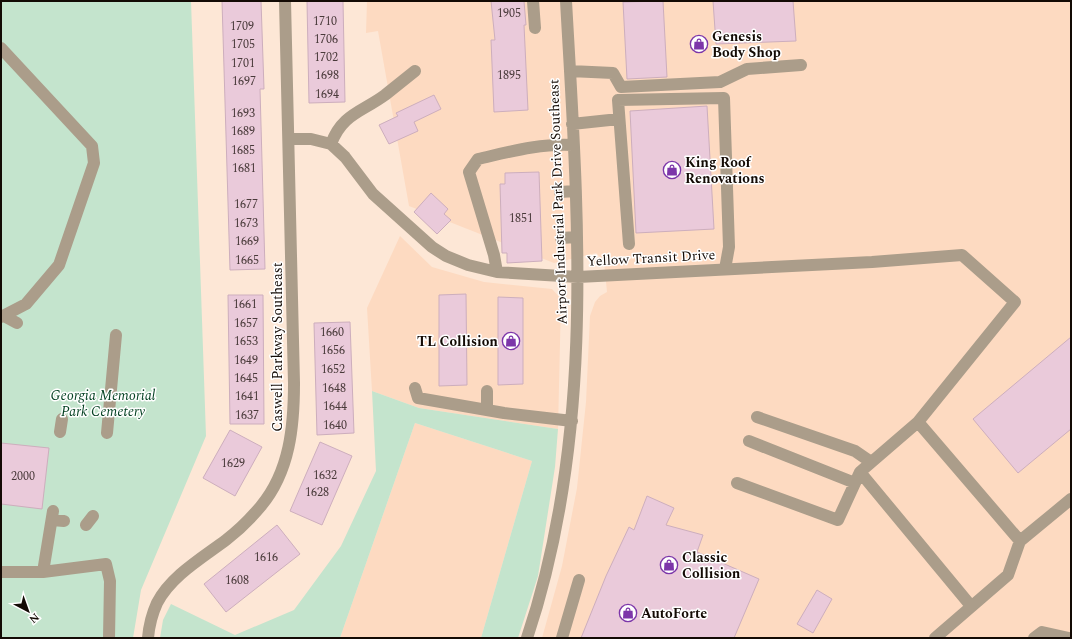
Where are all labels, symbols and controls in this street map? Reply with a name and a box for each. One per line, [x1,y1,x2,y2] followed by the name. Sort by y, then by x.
[497,4,521,23] house number: 1905
[313,12,337,31] house number: 1710
[230,17,254,36] house number: 1709
[712,26,781,63] place label: Genesis Body Shop
[314,30,338,49] house number: 1706
[689,34,709,54] shop icon: Genesis Body Shop
[231,35,255,54] house number: 1705
[314,48,338,67] house number: 1702
[231,54,255,73] house number: 1701
[315,66,339,85] house number: 1698
[497,66,521,85] house number: 1895
[232,72,256,91] house number: 1697
[543,79,573,325] street label: Airport Industrial Park Drive Southeast
[315,85,339,104] house number: 1694
[231,104,255,123] house number: 1693
[231,122,255,141] house number: 1689
[231,141,255,160] house number: 1685
[685,152,765,189] place label: King Roof Renovations
[232,159,256,178] house number: 1681
[662,160,682,180] shop icon: King Roof Renovations
[234,195,258,214] house number: 1677
[509,209,533,228] house number: 1851
[234,214,258,233] house number: 1673
[235,232,259,251] house number: 1669
[586,244,716,272] street label: Yellow Transit Drive
[235,251,259,270] house number: 1665
[267,262,288,432] street label: Caswell Parkway Southeast
[233,295,257,314] house number: 1661
[234,314,258,333] house number: 1657
[320,323,344,342] house number: 1660
[417,331,498,352] place label: TL Collision
[501,331,521,351] shop icon: TL Collision
[234,332,258,351] house number: 1653
[321,341,345,360] house number: 1656
[234,351,258,370] house number: 1649
[321,360,345,379] house number: 1652
[234,369,258,388] house number: 1645
[322,379,346,398] house number: 1648
[51,385,156,422] park label: Georgia Memorial Park Cemetery
[235,387,259,406] house number: 1641
[323,397,347,416] house number: 1644
[235,406,259,425] house number: 1637
[323,416,347,435] house number: 1640
[221,454,245,473] house number: 1629
[313,466,337,485] house number: 1632
[11,467,35,486] house number: 2000
[305,483,329,502] house number: 1628
[682,547,741,584] place label: Classic Collision
[254,548,278,567] house number: 1616
[659,555,679,575] shop icon: Classic Collision
[225,571,249,590] house number: 1608
[8,591,48,631] north arrow
[618,603,638,623] shop icon: AutoForte
[641,603,707,624] place label: AutoForte
[25,609,43,628] text: N

